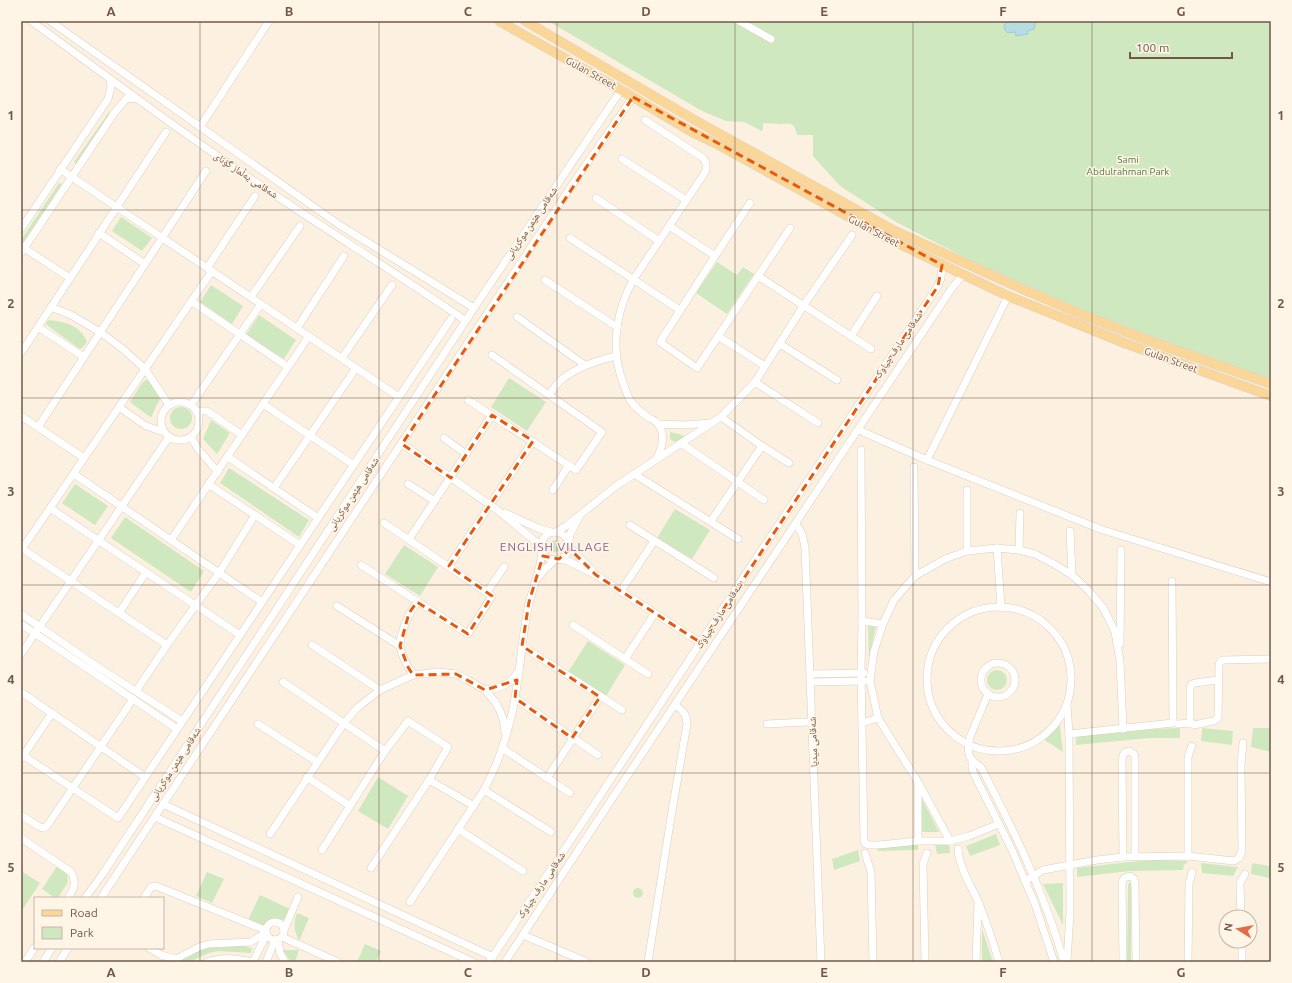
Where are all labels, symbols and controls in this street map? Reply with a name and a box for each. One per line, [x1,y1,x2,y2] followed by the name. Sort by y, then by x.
[106,4,116,18] text: A
[285,4,294,18] text: B
[464,4,473,18] text: C
[641,4,651,18] text: D
[820,4,828,18] text: E
[999,4,1007,18] text: F
[1177,4,1186,18] text: G
[1130,34,1232,60] scale bar
[1136,41,1169,54] text: 100 m
[564,55,618,91] street label: Gulan Street
[7,108,15,122] text: 1
[1277,108,1285,122] text: 1
[211,149,281,202] street label: شەقامی یەڵماز گۆنای
[1087,154,1169,177] park label: Sami Abdulrahman Park
[503,184,561,262] street label: شەقامی هێمن موکریانی
[847,213,901,249] street label: Gulan Street
[7,296,15,310] text: 2
[1277,296,1285,310] text: 2
[872,309,925,381] street label: شەقامی مارف چیاوک
[1143,345,1199,375] street label: Gulan Street
[325,455,382,533] street label: شەقامی هێمن موکریانی
[7,484,15,498] text: 3
[1277,484,1285,498] text: 3
[500,540,610,553] district label: ENGLISH VILLAGE
[693,579,746,651] street label: شەقامی مارف چیاوک
[7,672,15,686] text: 4
[1277,672,1285,686] text: 4
[807,716,820,767] street label: شەقامی میدیا
[147,725,204,803] street label: شەقامی هێمن موکریانی
[515,849,568,921] street label: شەقامی مارف چیاوک
[7,860,15,874] text: 5
[1277,860,1285,874] text: 5
[34,897,164,949] legend
[70,906,98,919] text: Road
[1218,909,1258,949] north arrow
[1222,922,1235,932] text: N
[70,926,94,939] text: Park
[106,965,116,979] text: A
[285,965,294,979] text: B
[464,965,473,979] text: C
[641,965,651,979] text: D
[820,965,828,979] text: E
[999,965,1007,979] text: F
[1177,965,1186,979] text: G

